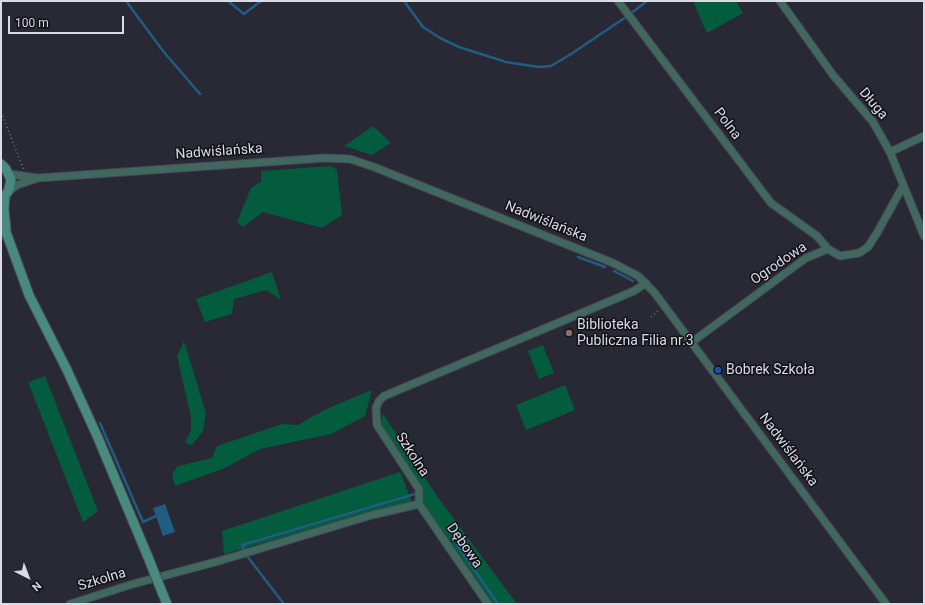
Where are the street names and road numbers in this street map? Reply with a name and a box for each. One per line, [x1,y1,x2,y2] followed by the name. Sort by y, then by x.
[855,85,891,123] street label: Długa
[710,105,744,143] street label: Polna
[175,141,263,163] street label: Nadwiślańska
[502,198,590,246] street label: Nadwiślańska
[748,239,810,289] street label: Ogrodowa
[755,410,821,490] street label: Nadwiślańska
[392,430,432,480] street label: Szkolna
[443,520,485,572] street label: Dębowa
[76,565,128,595] street label: Szkolna

